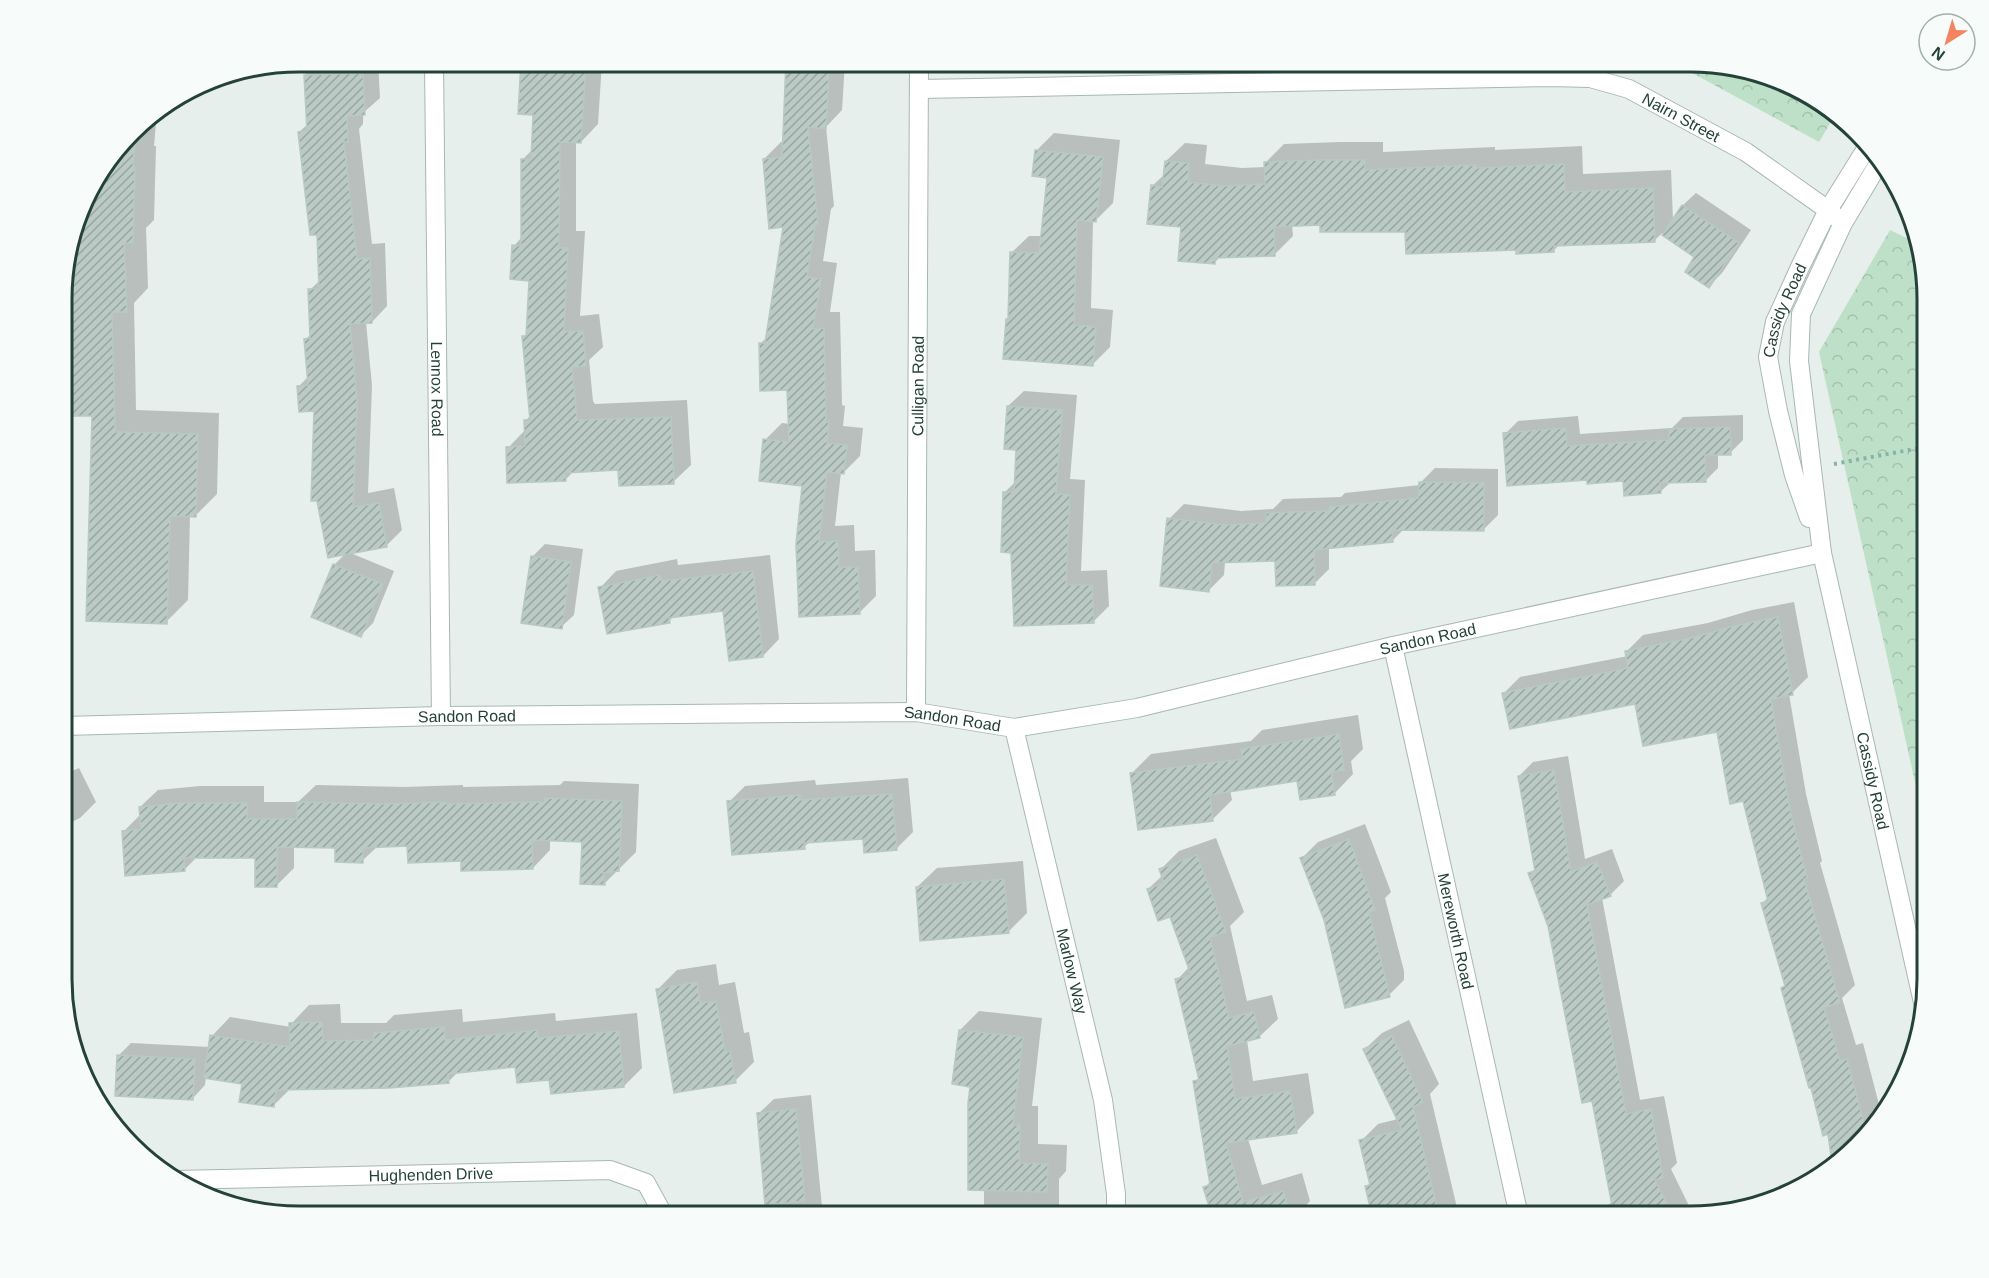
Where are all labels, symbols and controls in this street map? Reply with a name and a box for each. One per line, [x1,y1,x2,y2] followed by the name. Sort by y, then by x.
[1917,12,1977,72] north arrow
[1929,43,1948,64] text: N
[1640,89,1723,145] street label: Nairn Street
[1760,261,1809,359] street label: Cassidy Road
[909,336,926,436] street label: Culligan Road
[428,341,447,437] street label: Lennox Road
[1378,620,1477,657] street label: Sandon Road
[904,703,1002,734] street label: Sandon Road
[418,707,516,725] street label: Sandon Road
[1854,730,1892,831] street label: Cassidy Road
[1435,871,1477,991] street label: Mereworth Road
[1054,927,1091,1016] street label: Marlow Way
[368,1164,494,1184] street label: Hughenden Drive

